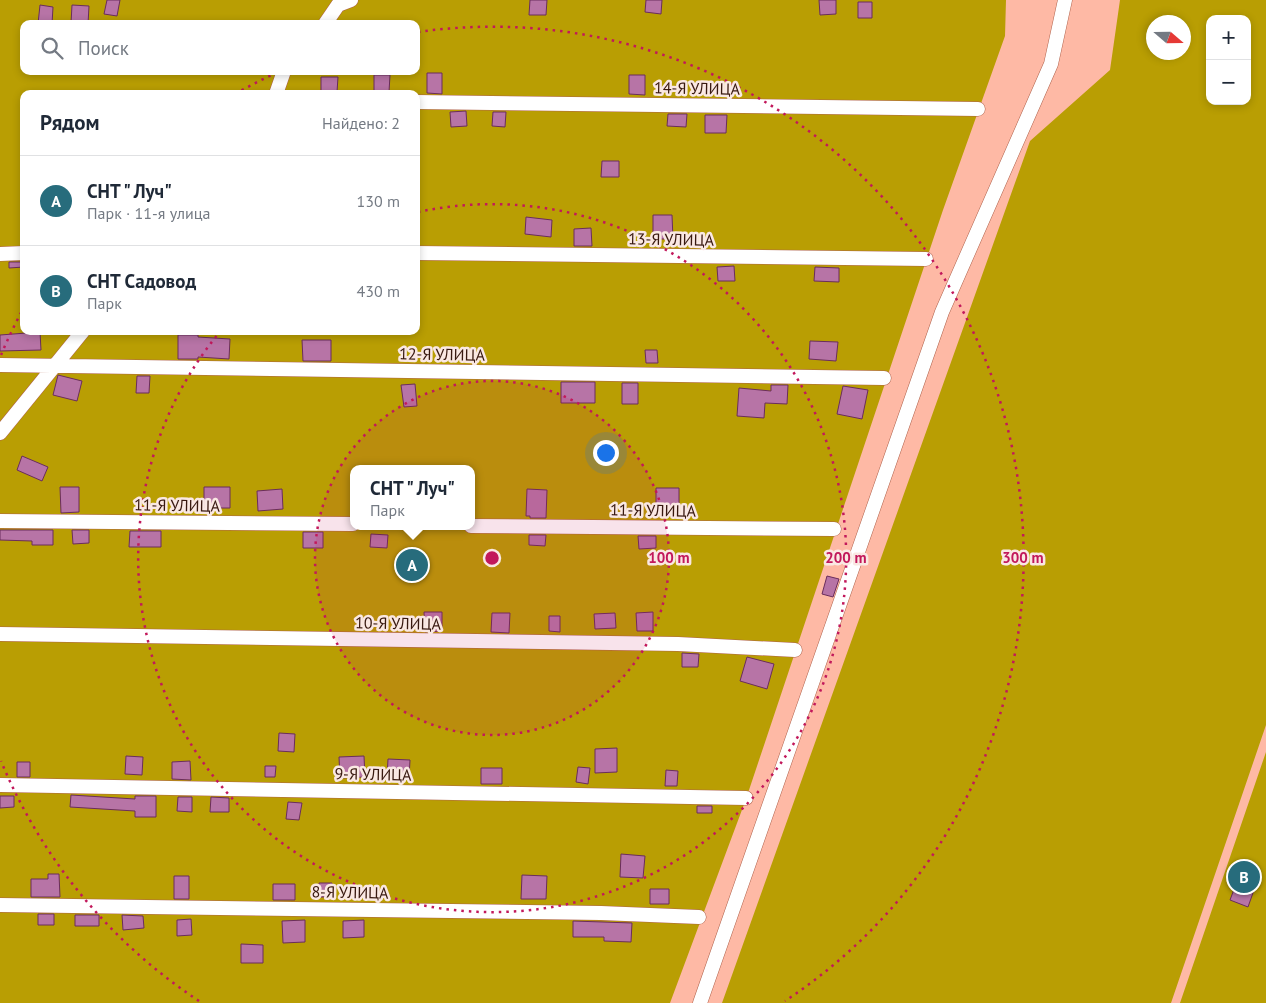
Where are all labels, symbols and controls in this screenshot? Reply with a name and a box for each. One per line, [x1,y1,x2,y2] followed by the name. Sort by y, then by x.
[1146,15,1191,60] north arrow
[1206,15,1251,105] map controls
[1206,15,1251,60] button: +
[20,20,420,75] search box
[38,34,66,62] icon: search
[78,36,129,60] text: Поиск
[1206,60,1251,105] button: −
[654,77,741,99] street label: 14-Я УЛИЦА
[40,109,99,136] text: Рядом
[322,113,400,133] text: Найдено: 2
[87,179,172,203] text: СНТ " Луч"
[51,191,61,211] text: A
[357,191,400,211] text: 130 m
[87,203,210,223] text: Парк · 11-я улица
[628,228,715,250] street label: 13-Я УЛИЦА
[87,269,196,293] text: СНТ Садовод
[51,281,61,301] text: B
[357,281,400,301] text: 430 m
[87,293,122,313] text: Парк
[399,343,486,365] street label: 12-Я УЛИЦА
[593,440,619,466] your location
[350,465,475,530] popup
[370,476,455,500] text: СНТ " Луч"
[134,494,221,516] street label: 11-Я УЛИЦА
[610,499,697,521] street label: 11-Я УЛИЦА
[370,500,405,520] text: Парк
[396,546,428,584] pin: A
[648,548,690,567] text: 100 m
[825,548,867,567] text: 200 m
[1002,548,1044,567] text: 300 m
[483,549,501,567] centre of rings
[355,612,442,634] street label: 10-Я УЛИЦА
[334,763,412,785] street label: 9-Я УЛИЦА
[1228,858,1260,896] pin: B
[311,881,389,903] street label: 8-Я УЛИЦА

